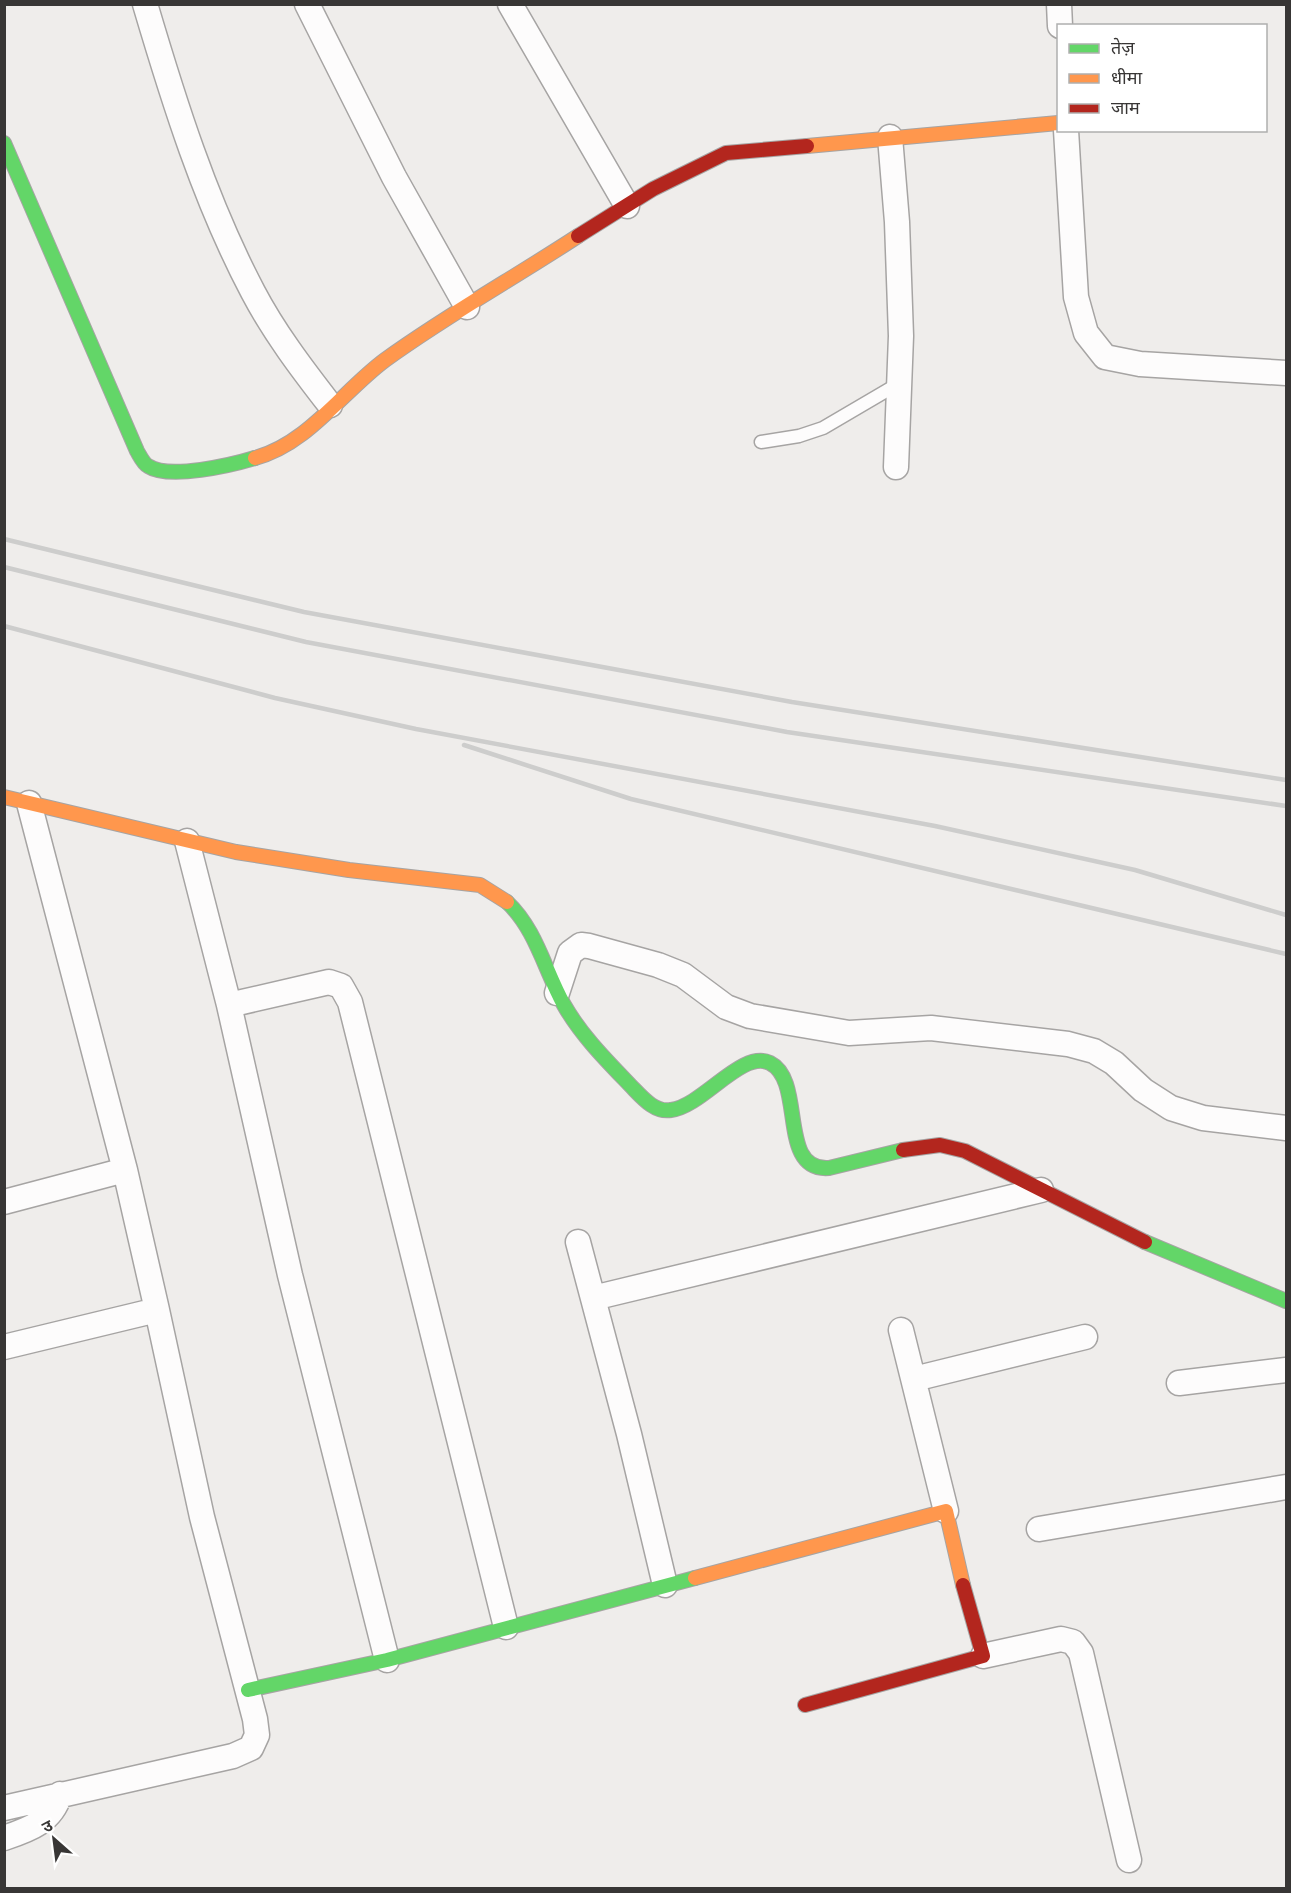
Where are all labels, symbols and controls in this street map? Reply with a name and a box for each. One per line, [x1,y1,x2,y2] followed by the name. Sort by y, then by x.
[1057,24,1267,132] legend
[1111,37,1135,58] text: तेज़
[1111,68,1142,88] text: धीमा
[1111,100,1141,118] text: जाम
[24,1809,84,1869] north arrow
[40,1817,56,1836] text: उ

